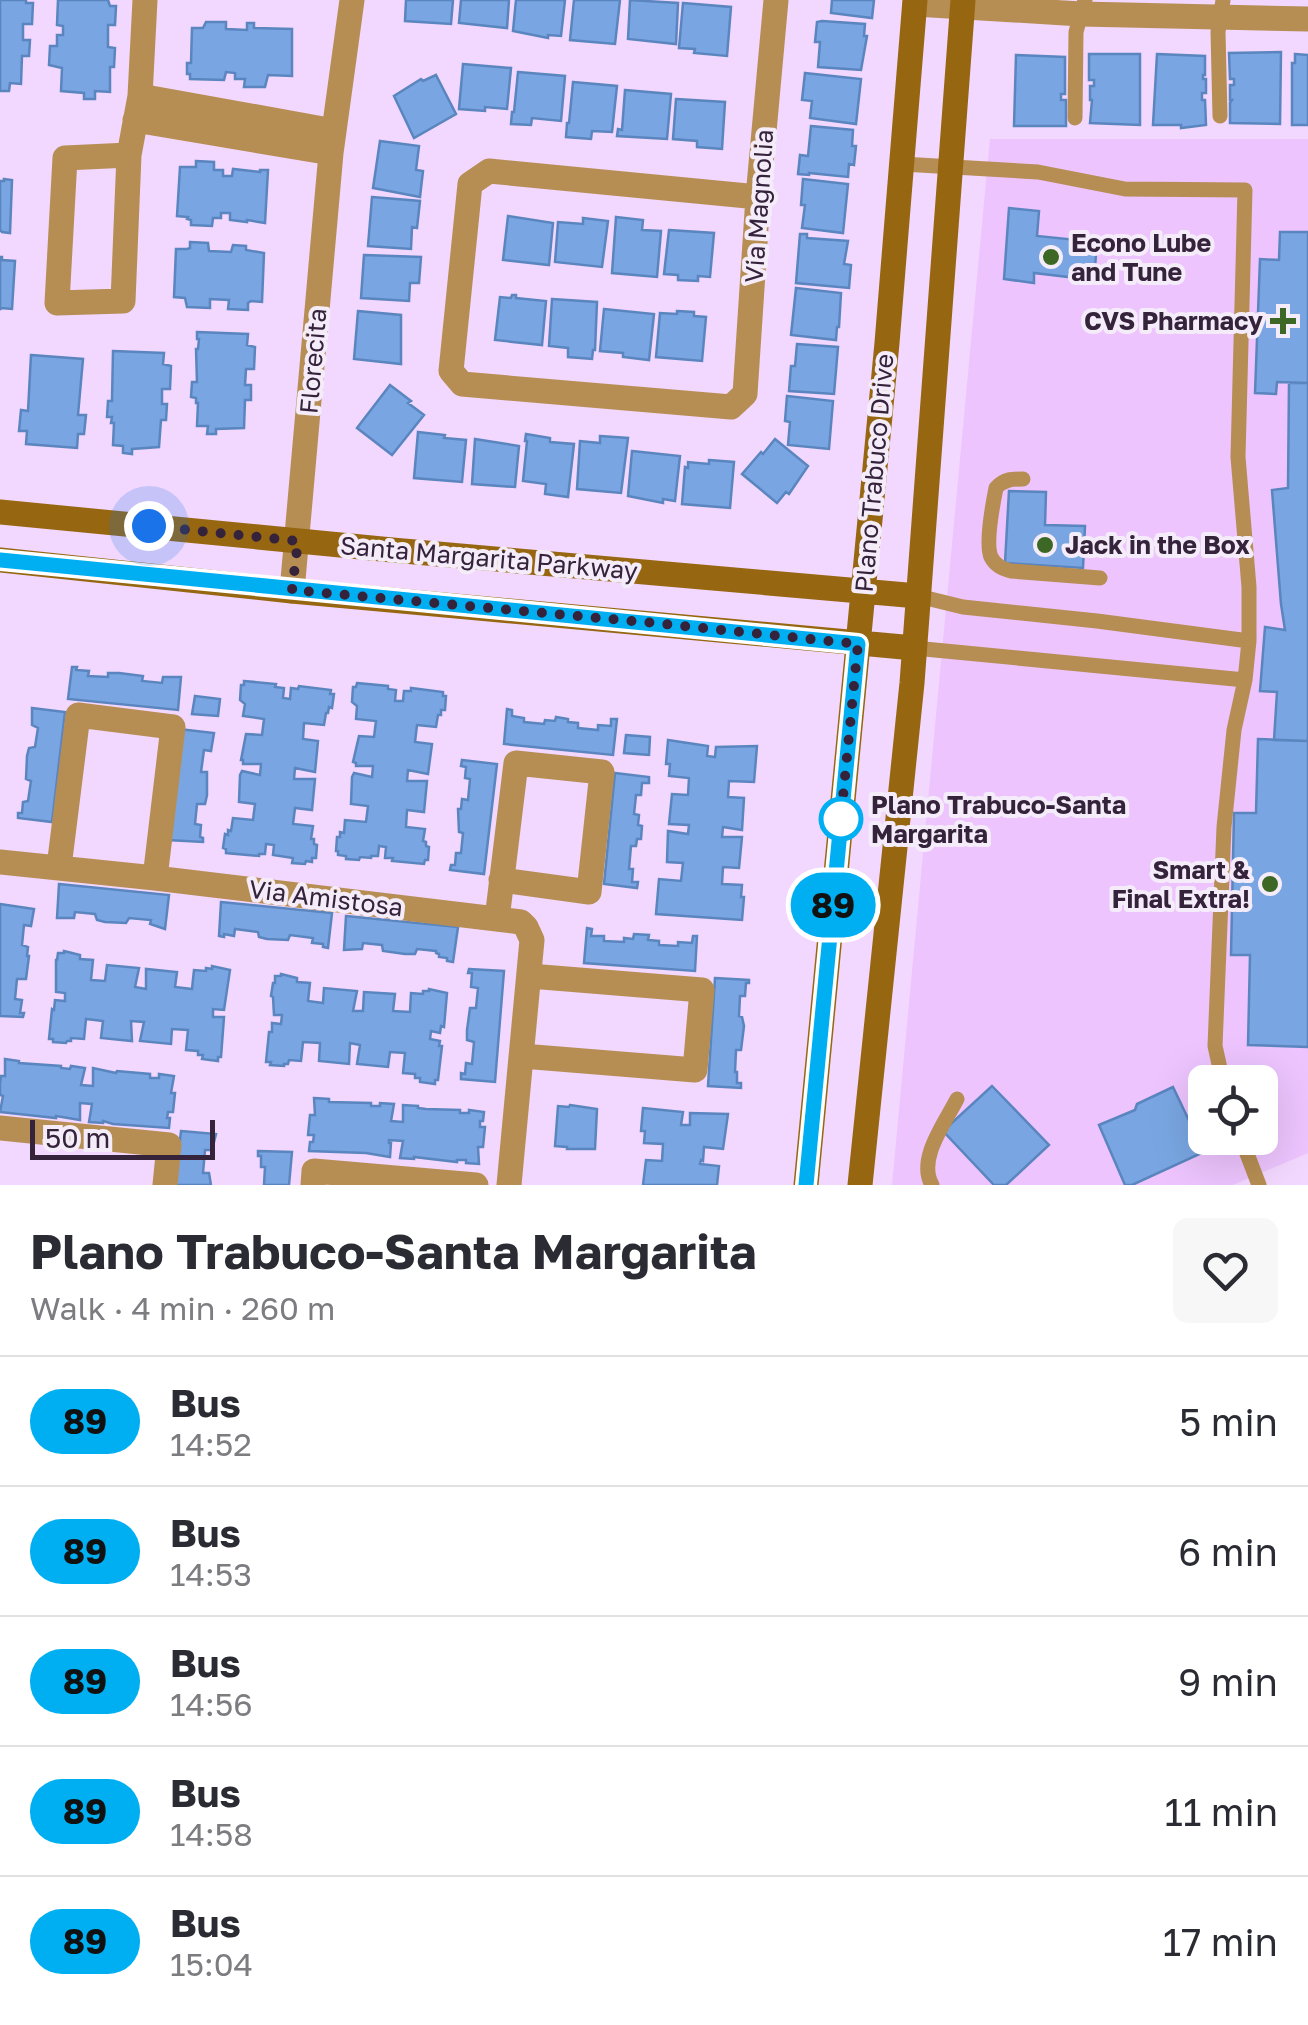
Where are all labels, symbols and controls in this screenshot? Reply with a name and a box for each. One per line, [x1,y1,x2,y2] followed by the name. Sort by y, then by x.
[738,128,779,284] street label: Via Magnolia
[1071,227,1211,287] place label: Econo Lube and Tune
[1040,246,1062,268] marker: Econo Lube and Tune
[1084,305,1263,336] place label: CVS Pharmacy
[292,307,333,415] street label: Florecita
[1272,310,1294,332] marker: CVS Pharmacy
[848,352,899,594] street label: Plano Trabuco Drive
[124,501,174,551] your location
[339,529,639,586] street label: Santa Margarita Parkway
[1065,529,1250,560] place label: Jack in the Box
[1034,534,1056,556] marker: Jack in the Box
[871,789,1126,849] place label: Plano Trabuco-Santa Margarita
[820,798,862,840] marker: Plano Trabuco-Santa Margarita
[1112,854,1250,914] place label: Smart & Final Extra!
[788,872,878,938] line badge: 89
[247,873,405,922] street label: Via Amistosa
[1259,873,1281,895] marker: Smart & Final Extra!
[811,884,855,926] text: 89
[1188,1065,1278,1155] map controls
[1188,1065,1278,1155] button: locate
[30,1115,215,1160] scale bar
[45,1121,110,1154] text: 50 m
[1173,1218,1278,1323] button: heart
[30,1222,757,1280] text: Plano Trabuco-Santa Margarita
[30,1289,335,1327] text: Walk · 4 min · 260 m
[170,1380,241,1425] text: Bus
[1179,1399,1278,1444] text: 5 min
[63,1400,107,1442] text: 89
[170,1425,252,1463] text: 14:52
[170,1510,241,1555] text: Bus
[1178,1529,1278,1574] text: 6 min
[63,1530,107,1572] text: 89
[170,1555,252,1593] text: 14:53
[170,1640,241,1685] text: Bus
[1178,1659,1278,1704] text: 9 min
[63,1660,107,1702] text: 89
[170,1685,253,1723] text: 14:56
[170,1770,241,1815] text: Bus
[1164,1789,1278,1834] text: 11 min
[63,1790,107,1832] text: 89
[170,1815,253,1853] text: 14:58
[170,1900,241,1945] text: Bus
[1163,1919,1278,1964] text: 17 min
[63,1920,107,1962] text: 89
[170,1945,253,1983] text: 15:04

